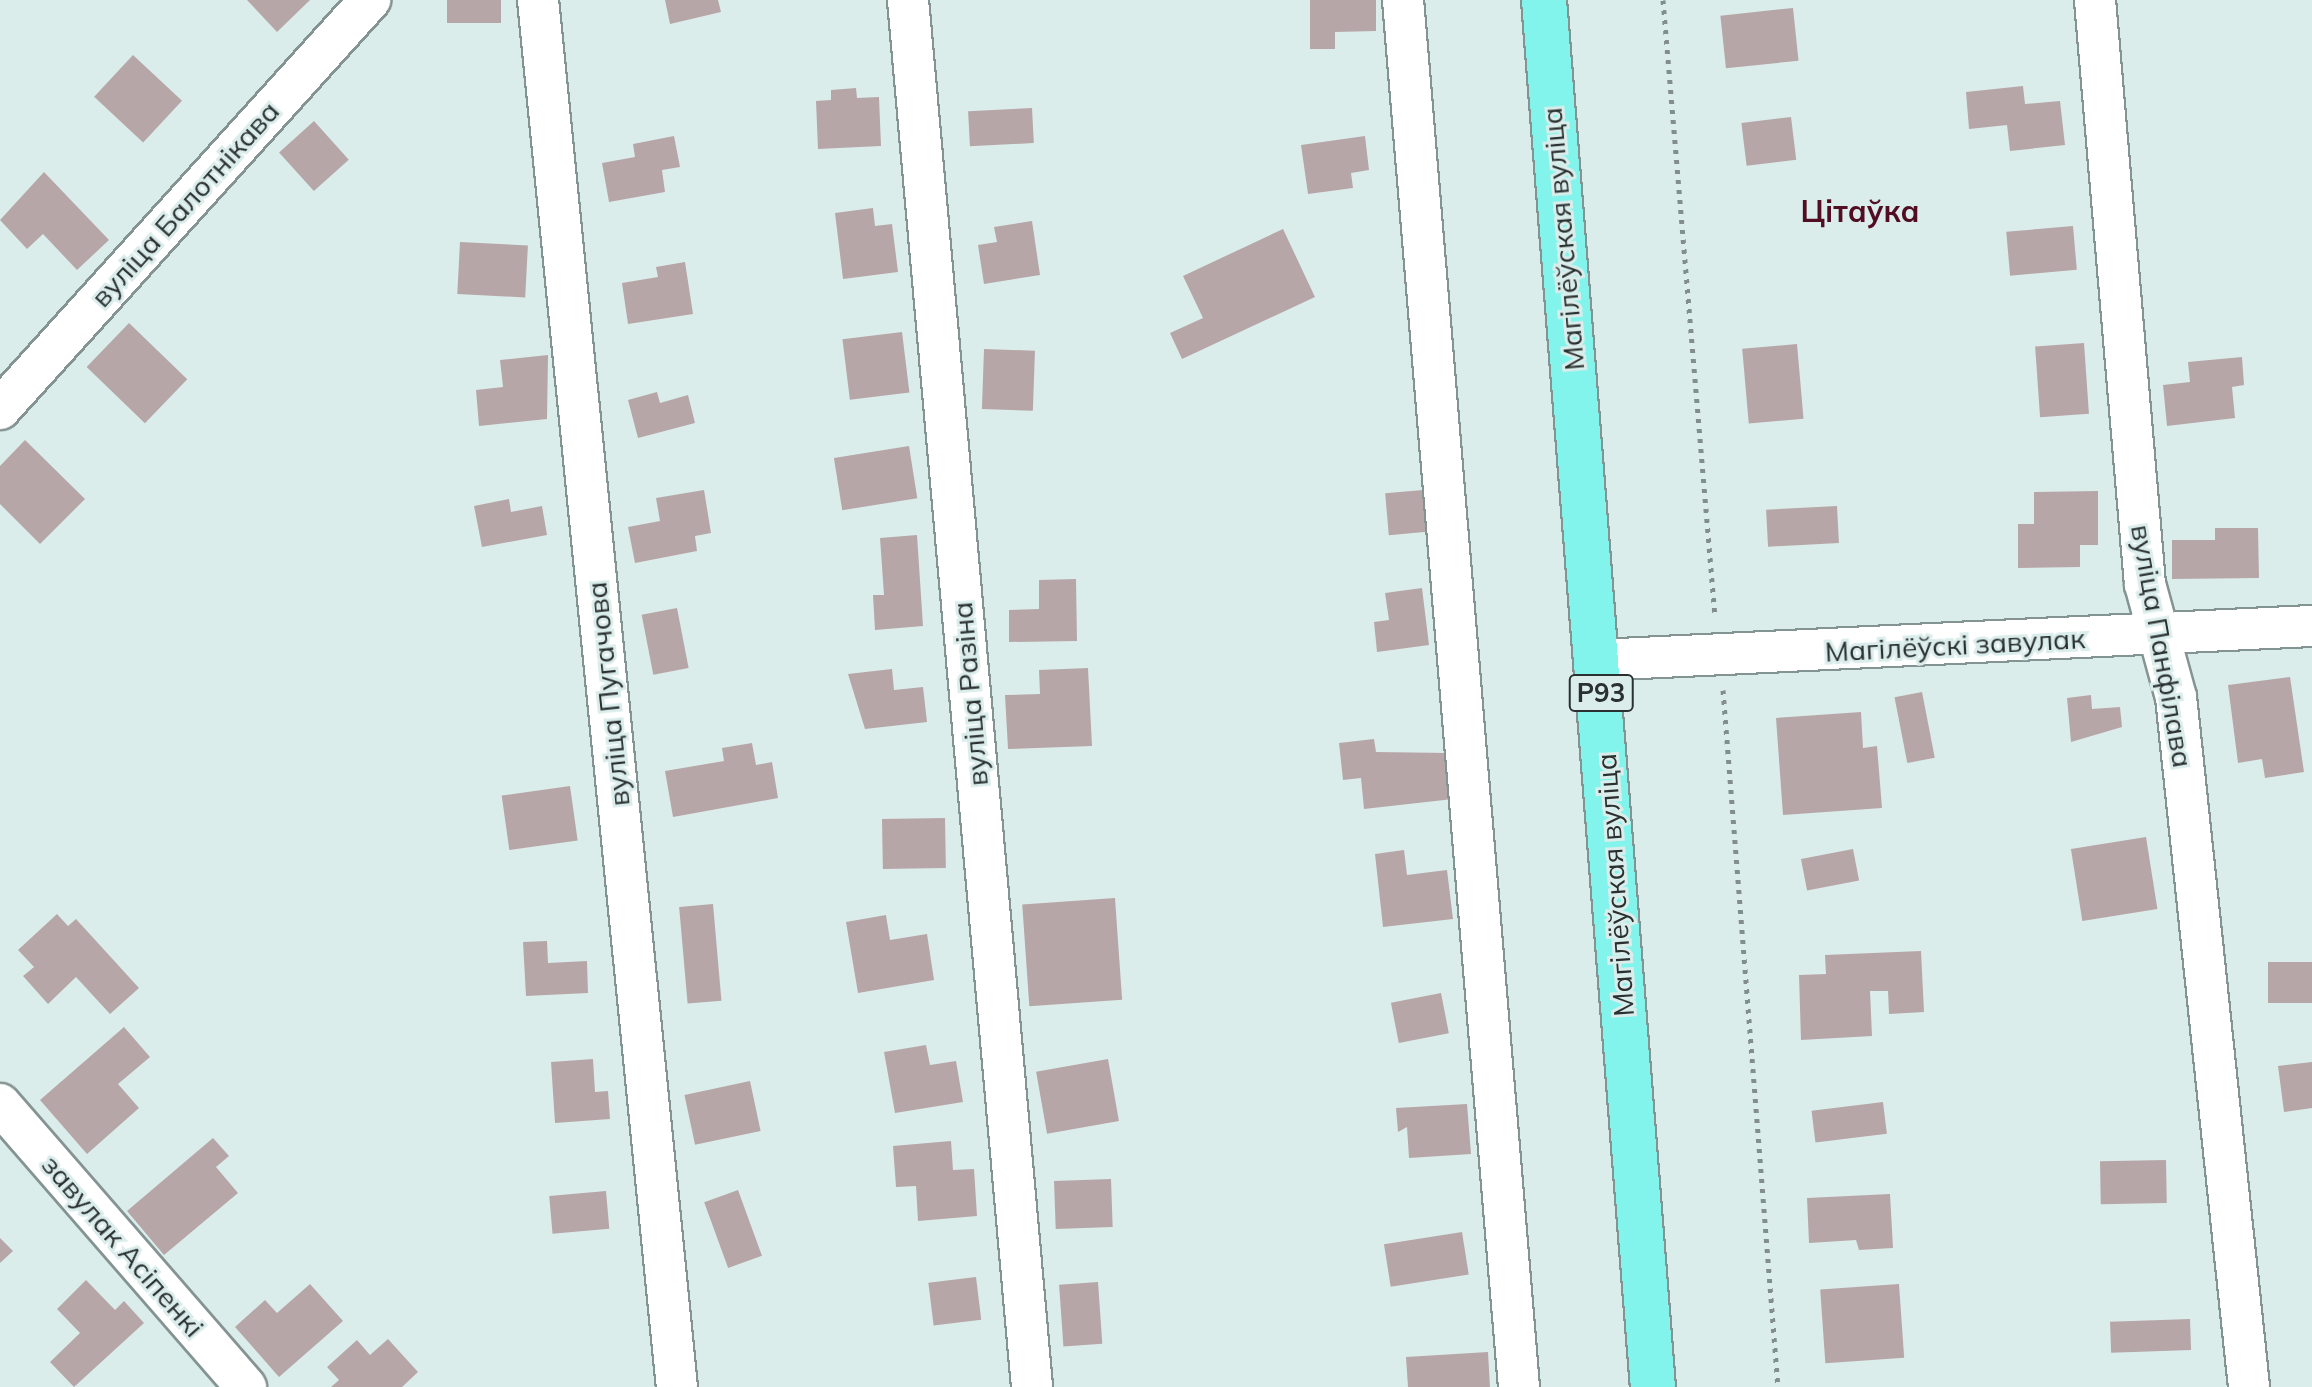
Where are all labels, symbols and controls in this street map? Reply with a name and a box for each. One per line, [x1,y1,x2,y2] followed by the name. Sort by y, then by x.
[84,94,286,314] street label: вуліца Балотнікава
[1535,106,1591,372] street label: Магілёўская вуліца
[1800,193,1920,229] district label: Цітаўка
[2124,522,2200,770] street label: вуліца Панфілава
[579,580,637,808] street label: вуліца Пугачова
[945,600,995,788] street label: вуліца Разіна
[1824,621,2086,669] street label: Магілёўскі завулак
[1567,671,1635,715] road number: Р93
[1589,752,1641,1018] street label: Магілёўская вуліца
[35,1148,211,1344] street label: завулак Асіпенкі

